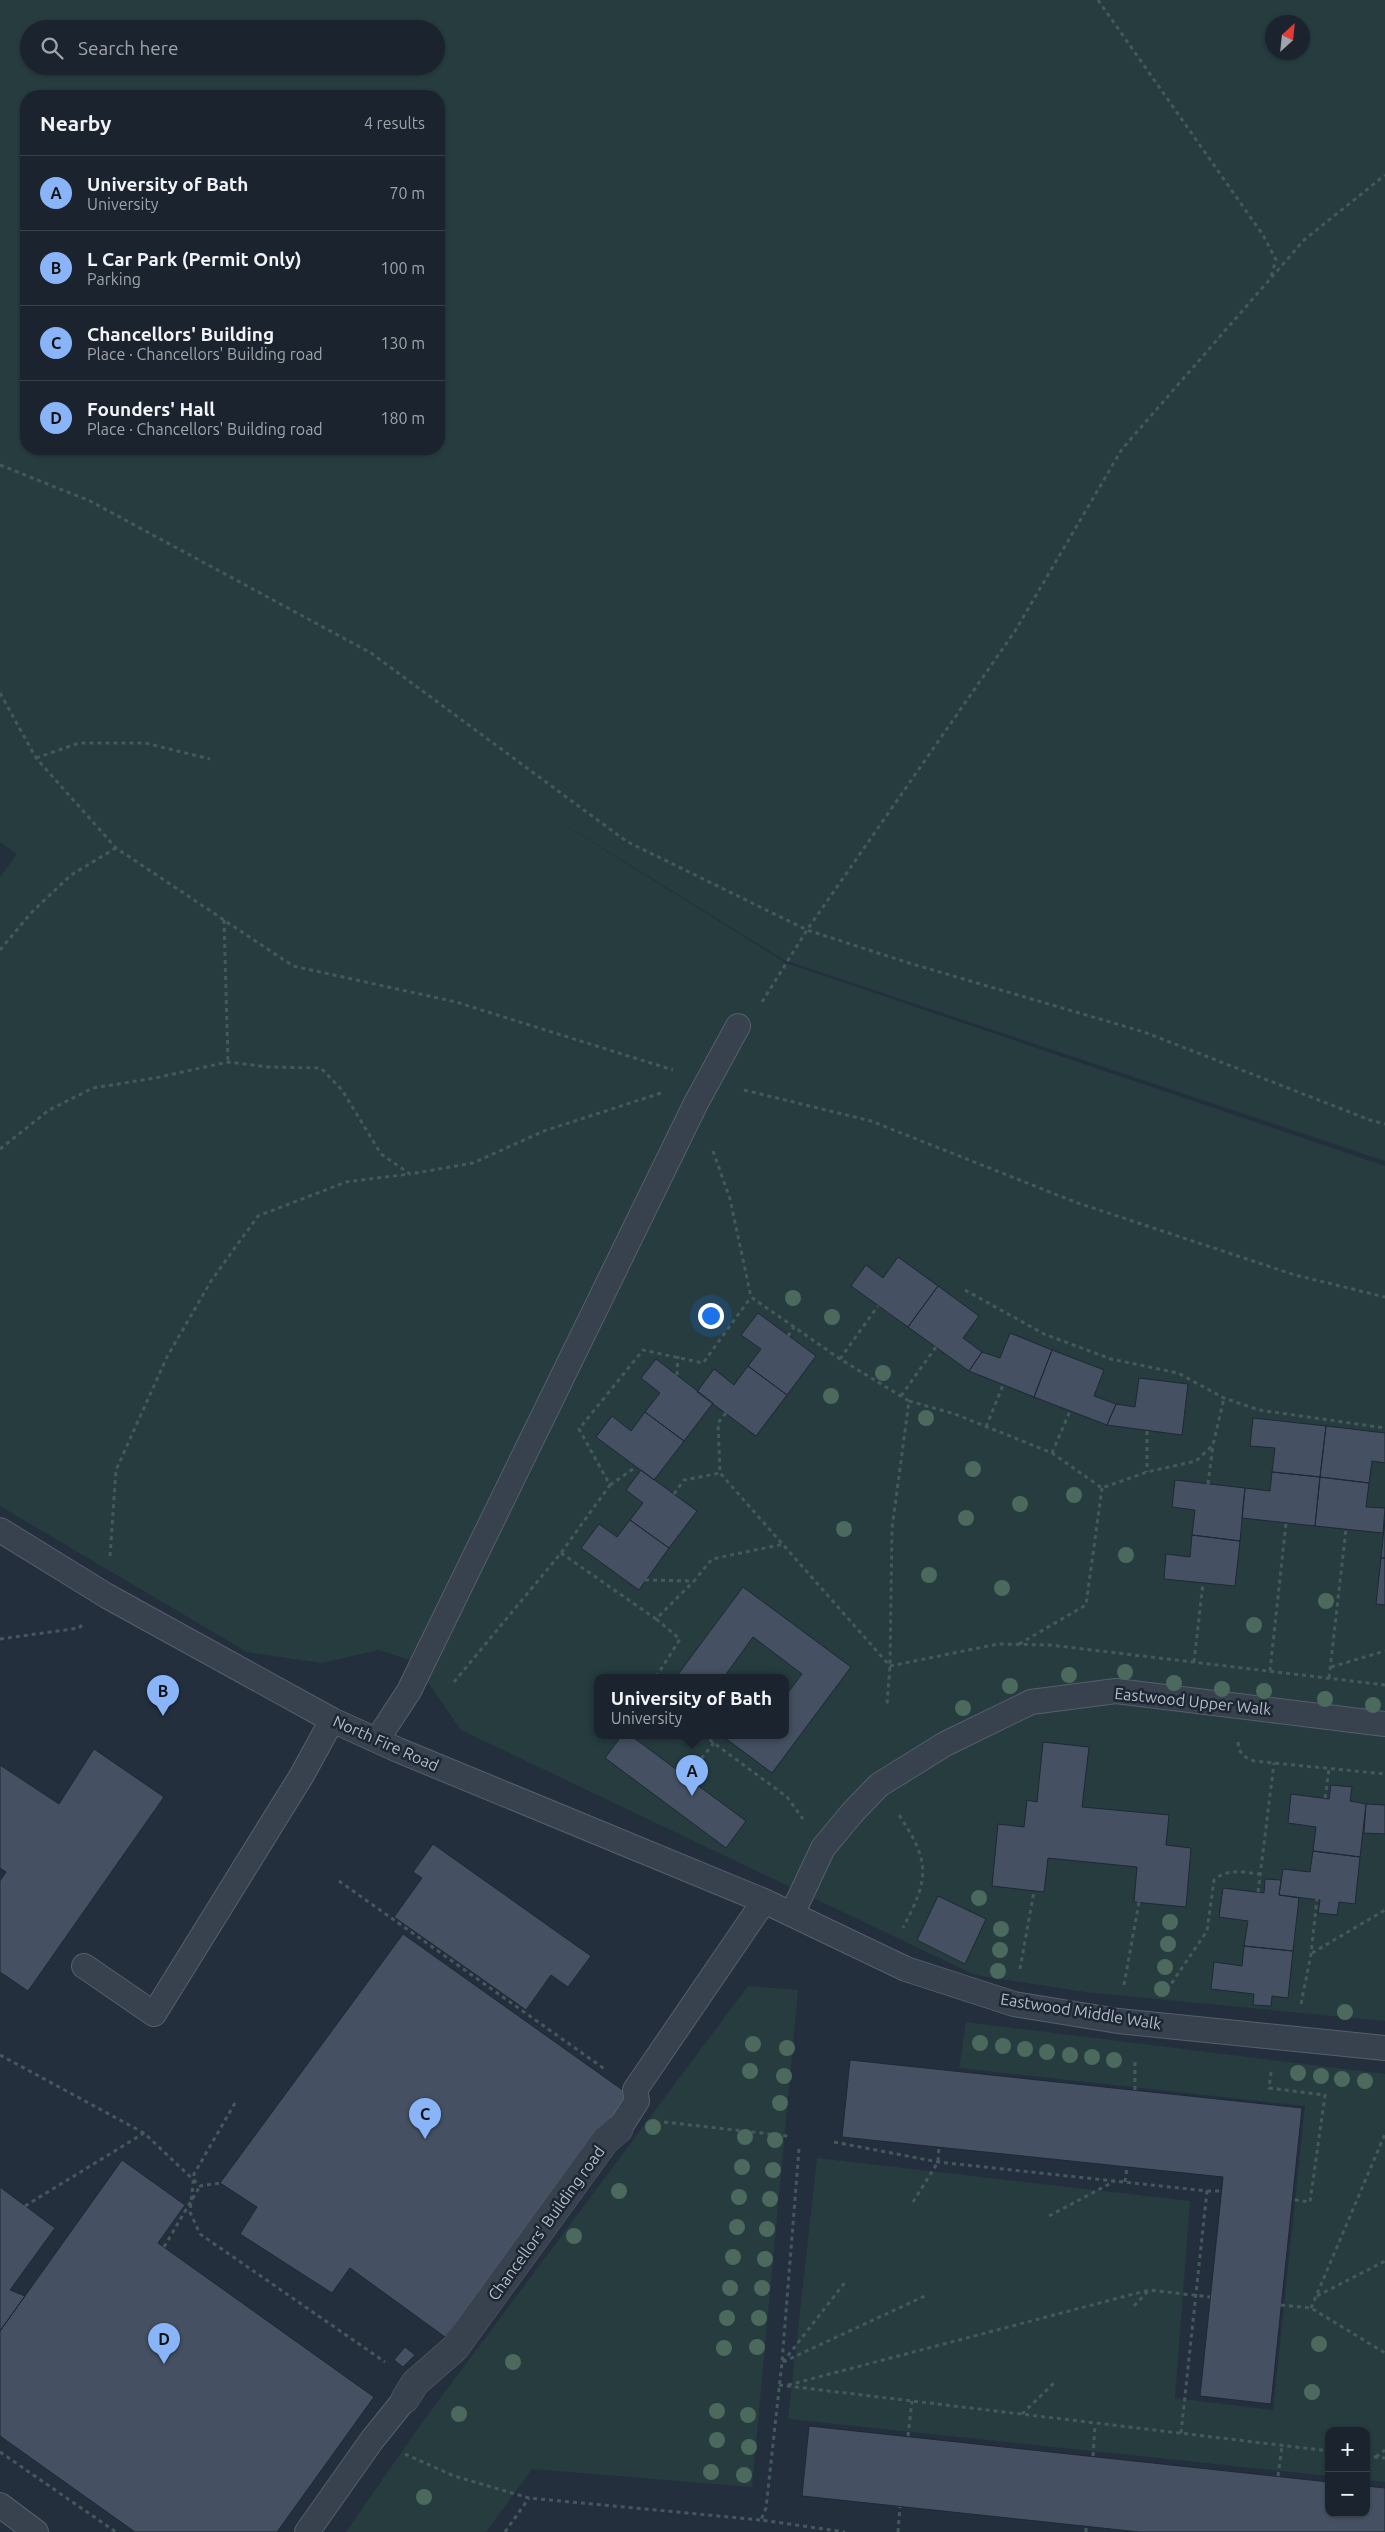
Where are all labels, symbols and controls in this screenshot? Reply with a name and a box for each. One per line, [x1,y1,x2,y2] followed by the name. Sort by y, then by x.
[1265,15,1310,60] north arrow
[20,20,445,75] search box
[38,34,66,62] icon: search
[78,37,178,59] text: Search here
[40,111,111,135] text: Nearby
[364,114,425,132] text: 4 results
[87,173,248,195] text: University of Bath
[50,184,62,202] text: A
[389,184,425,202] text: 70 m
[87,195,158,213] text: University
[87,248,302,270] text: L Car Park (Permit Only)
[51,259,61,277] text: B
[380,259,425,277] text: 100 m
[87,270,141,288] text: Parking
[87,323,274,345] text: Chancellors' Building
[51,334,61,352] text: C
[380,334,425,352] text: 130 m
[87,345,323,363] text: Place · Chancellors' Building road
[87,398,215,420] text: Founders' Hall
[50,409,62,427] text: D
[380,409,425,427] text: 180 m
[87,420,323,438] text: Place · Chancellors' Building road
[698,1303,724,1329] your location
[594,1674,789,1739] popup
[147,1675,179,1716] pin: B
[1114,1684,1272,1718] street label: Eastwood Upper Walk
[611,1687,772,1709] text: University of Bath
[611,1709,682,1727] text: University
[330,1712,442,1774] street label: North Fire Road
[676,1755,708,1796] pin: A
[999,1989,1163,2033] street label: Eastwood Middle Walk
[409,2098,441,2139] pin: C
[484,2142,608,2304] street label: Chancellors' Building road
[148,2323,180,2364] pin: D
[1325,2427,1370,2517] map controls
[1325,2427,1370,2472] button: +
[1325,2472,1370,2517] button: −

